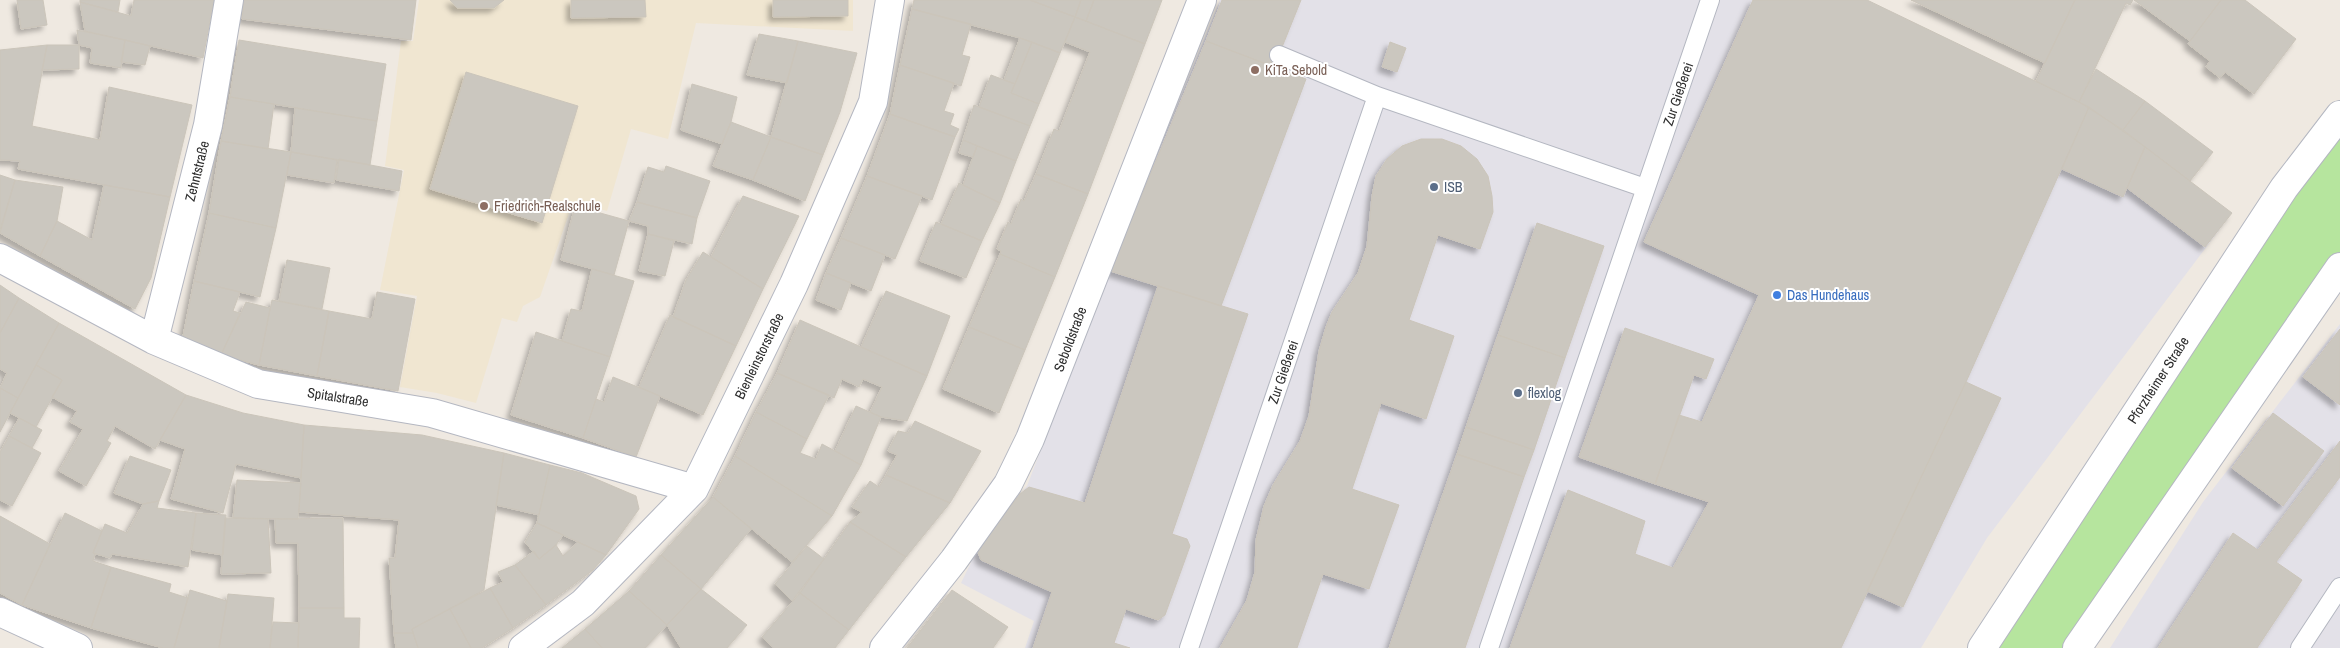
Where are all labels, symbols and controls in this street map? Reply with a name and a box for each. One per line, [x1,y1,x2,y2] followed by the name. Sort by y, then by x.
[1659,60,1697,128] street label: Zur Gießerei
[1265,61,1327,79] place label: KiTa Sebold
[1249,64,1261,76] marker: KiTa Sebold
[181,139,213,203] street label: Zehntstraße
[1444,178,1463,196] place label: ISB
[1428,181,1440,193] marker: ISB
[494,197,601,215] place label: Friedrich-Realschule
[478,200,490,212] marker: Friedrich-Realschule
[1787,286,1870,304] place label: Das Hundehaus
[1771,289,1783,301] marker: Das Hundehaus
[1049,304,1091,374] street label: Seboldstraße
[730,310,788,402] street label: Bienleinstorstraße
[2123,333,2193,427] street label: Pforzheimer Straße
[1264,338,1302,406] street label: Zur Gießerei
[306,383,370,411] street label: Spitalstraße
[1528,384,1562,402] place label: flexlog
[1512,387,1524,399] marker: flexlog

